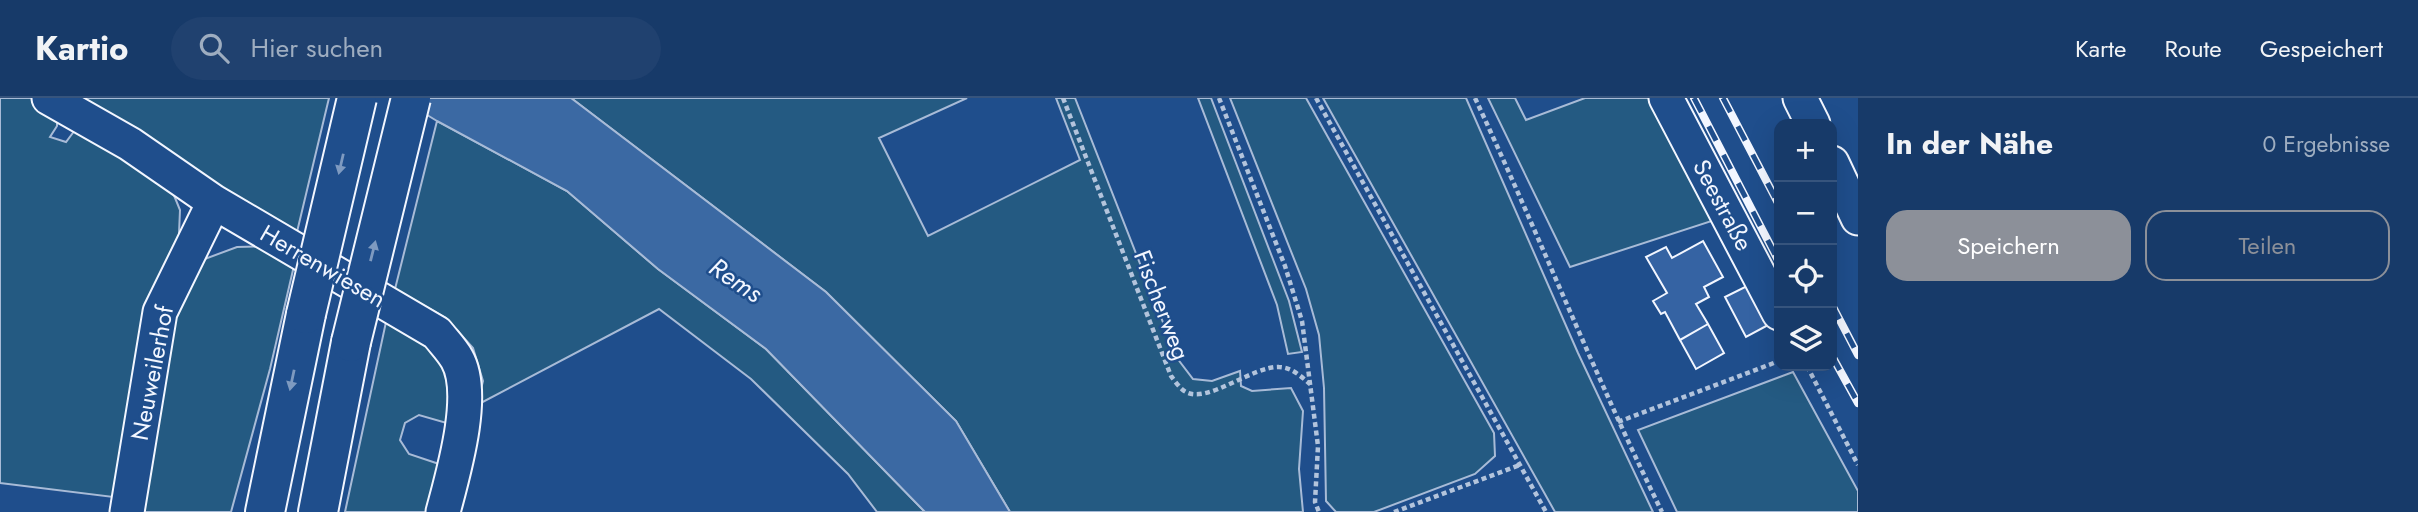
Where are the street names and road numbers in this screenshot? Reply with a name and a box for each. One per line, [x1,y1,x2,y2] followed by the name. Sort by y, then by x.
[1684,153,1762,257] street label: Seestraße
[254,216,392,316] street label: Herrenwiesen
[1125,245,1199,365] street label: Fischerweg
[122,301,182,443] street label: Neuweilerhof

